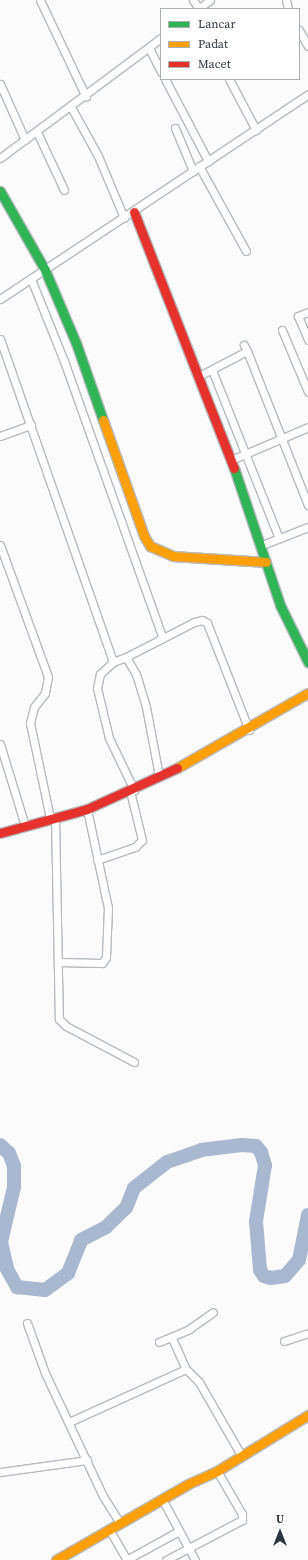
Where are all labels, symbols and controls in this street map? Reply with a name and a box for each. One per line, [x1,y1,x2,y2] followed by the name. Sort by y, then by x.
[160,8,300,80] legend
[198,16,235,32] text: Lancar
[198,36,228,52] text: Padat
[198,56,231,72] text: Macet
[260,1512,300,1552] north arrow
[276,1512,284,1527] text: U

